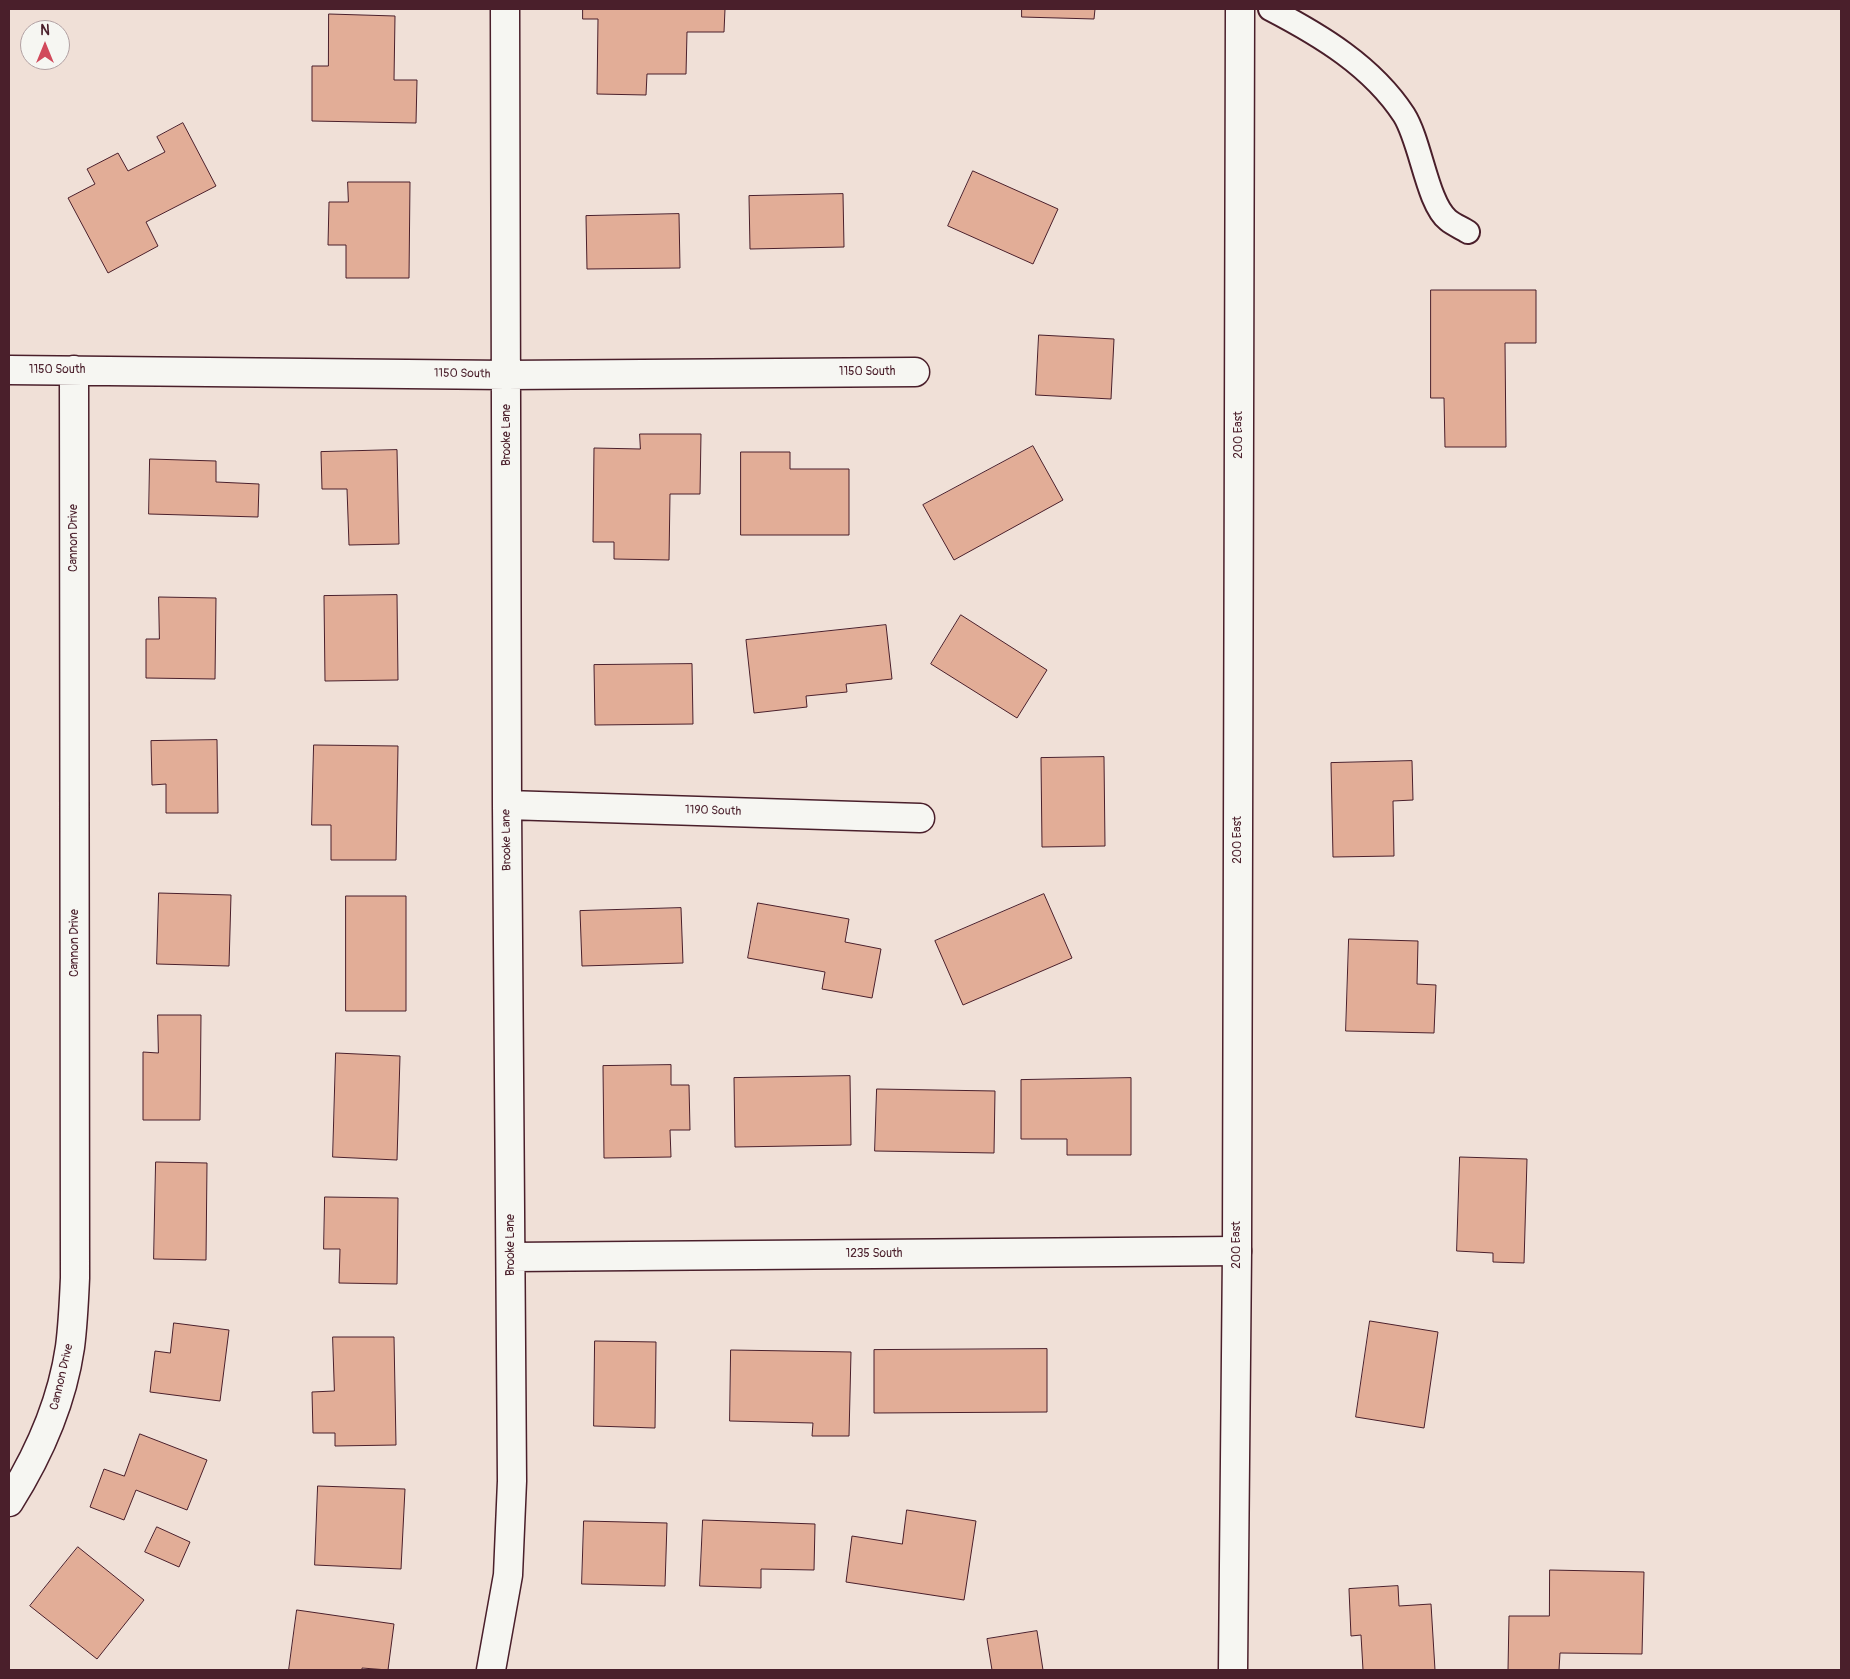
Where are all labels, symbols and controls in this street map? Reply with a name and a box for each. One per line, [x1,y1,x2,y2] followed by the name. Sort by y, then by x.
[20,20,70,70] north arrow
[40,22,50,39] text: N
[29,363,85,377] street label: 1150 South
[839,365,895,379] street label: 1150 South
[434,366,490,382] street label: 1150 South
[500,404,514,466] street label: Brooke Lane
[1232,411,1246,459] street label: 200 East
[67,504,81,572] street label: Cannon Drive
[685,803,741,819] street label: 1190 South
[499,809,515,871] street label: Brooke Lane
[1231,816,1245,864] street label: 200 East
[68,909,82,977] street label: Cannon Drive
[504,1214,518,1276] street label: Brooke Lane
[1230,1221,1244,1269] street label: 200 East
[846,1247,902,1261] street label: 1235 South
[47,1342,77,1412] street label: Cannon Drive

